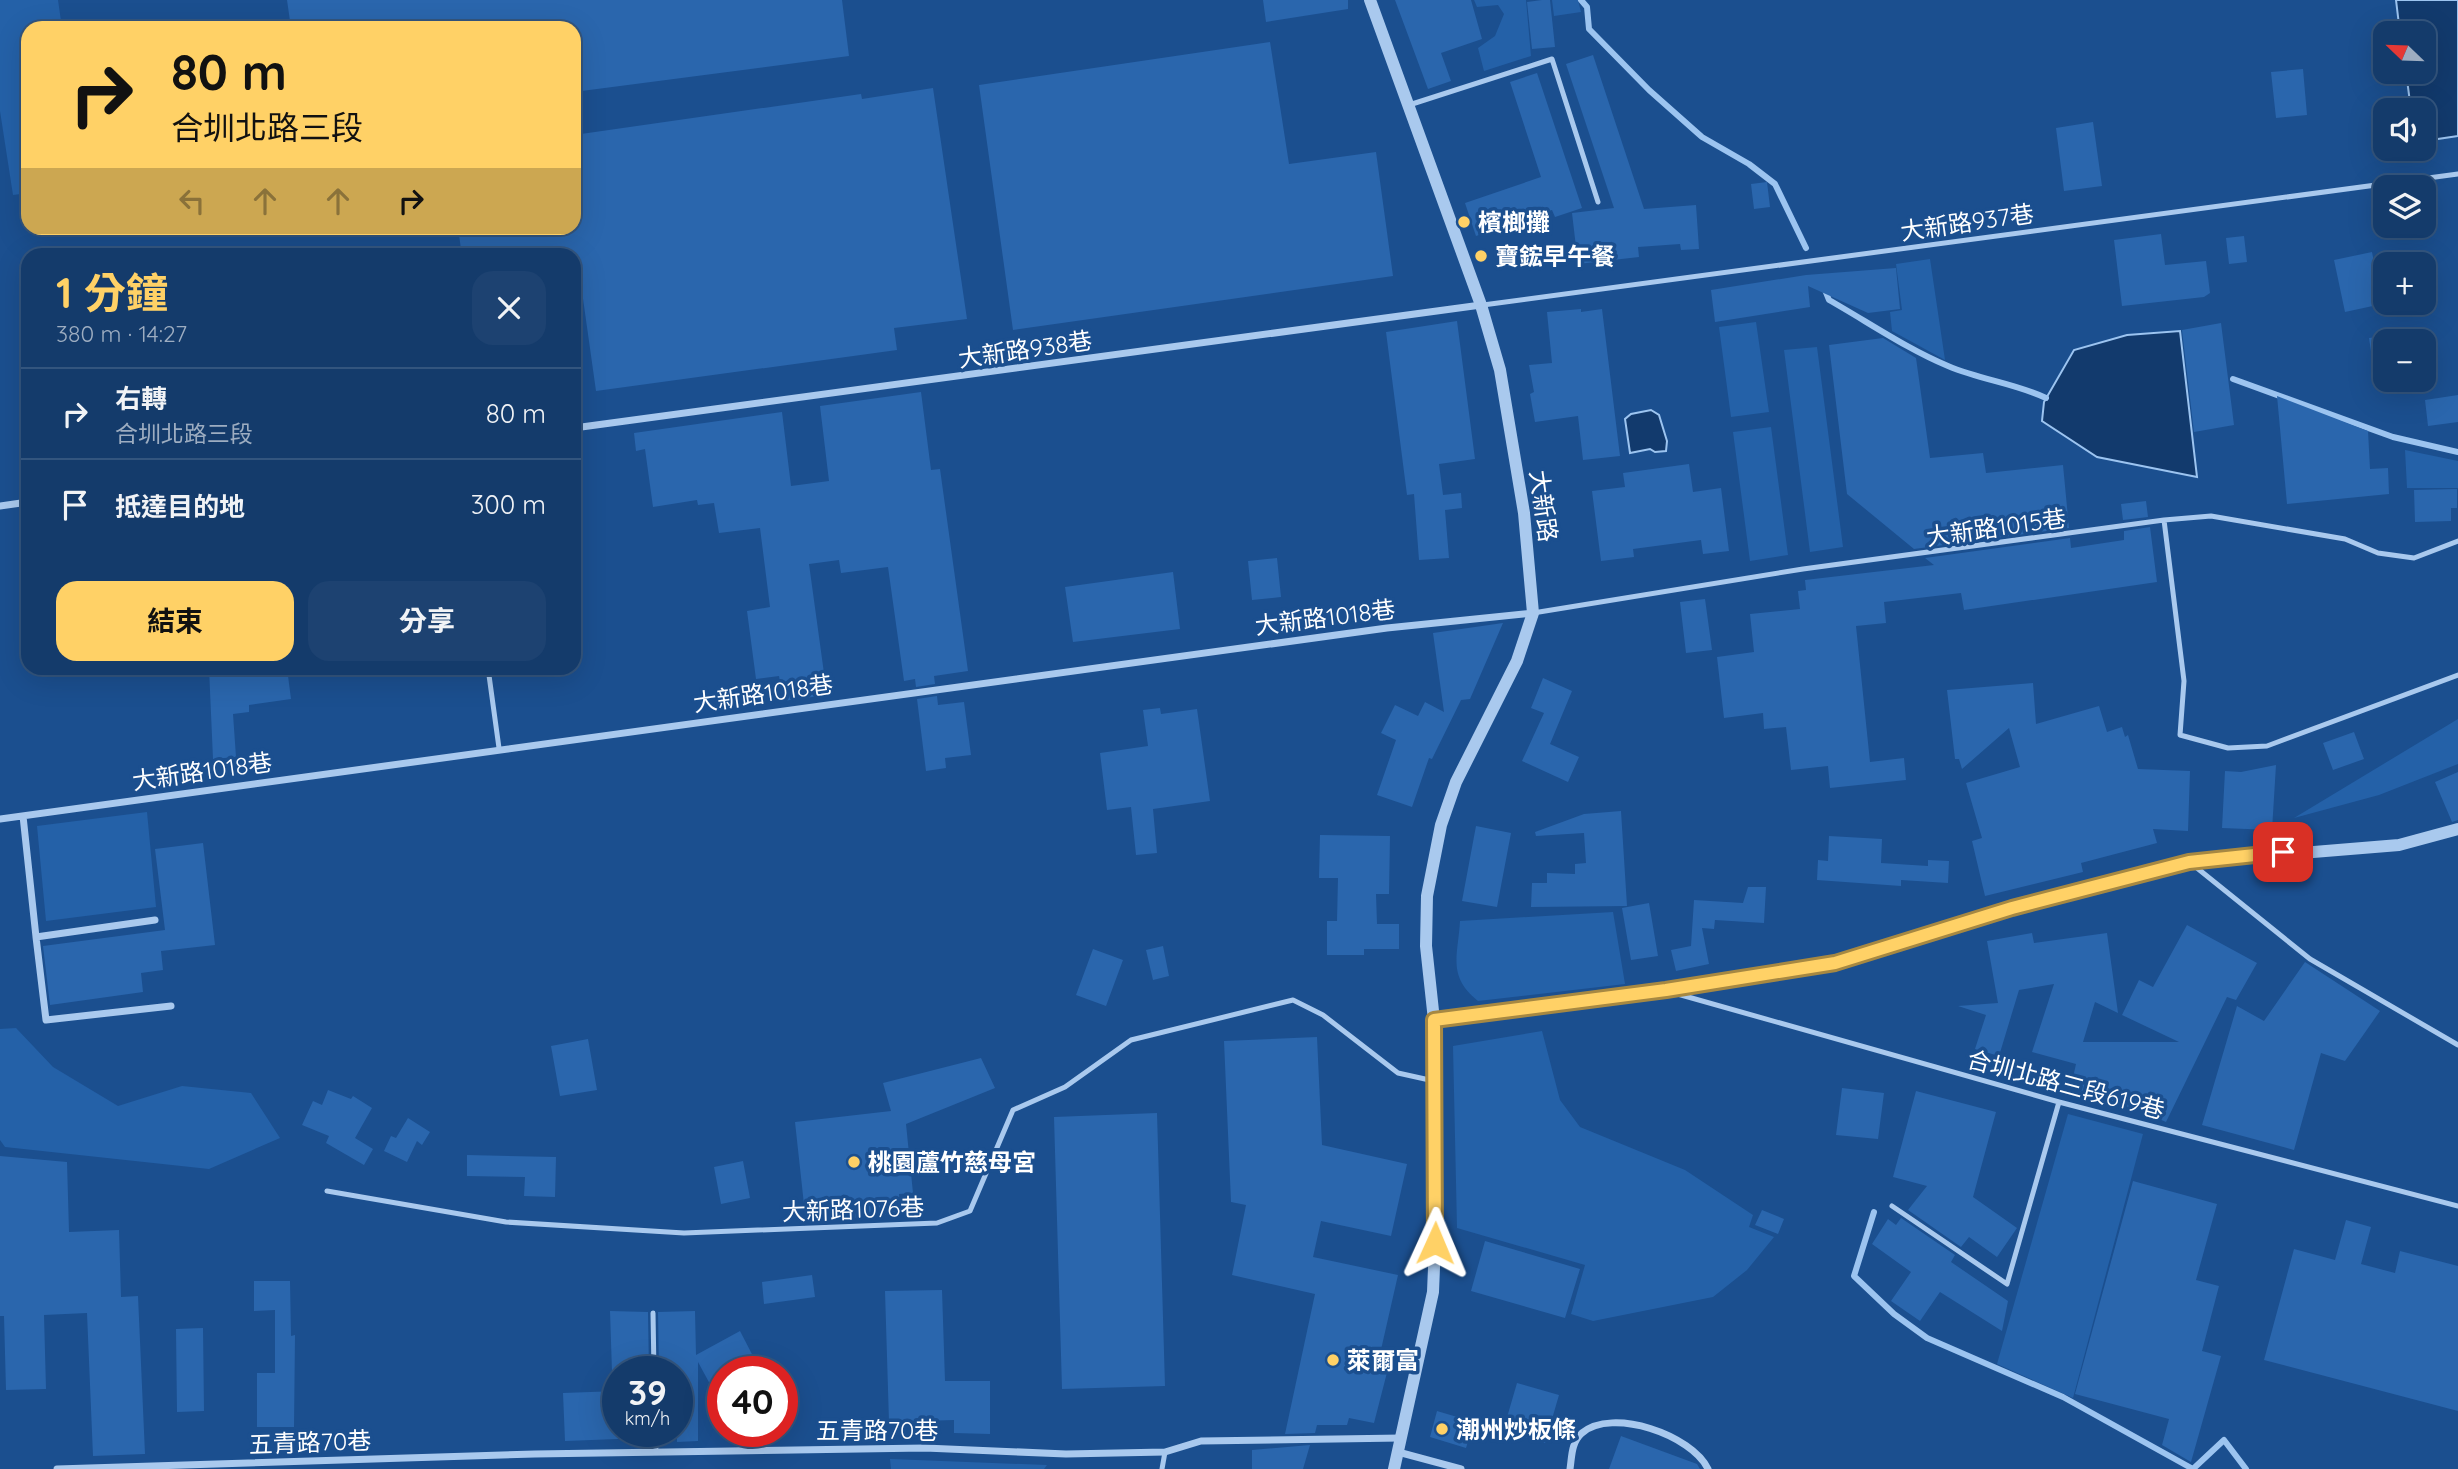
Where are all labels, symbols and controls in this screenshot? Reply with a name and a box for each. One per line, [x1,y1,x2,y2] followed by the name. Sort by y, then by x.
[2373,21,2436,84] north arrow
[2373,21,2436,392] map controls
[171,41,287,102] text: 80 m
[56,49,147,140] icon: right
[2373,98,2436,161] button: sound
[171,107,363,147] text: 合圳北路三段
[2373,175,2436,238] button: layers
[173,182,211,220] icon: left
[246,182,284,220] icon: ahead
[319,182,357,220] icon: ahead
[392,182,430,220] icon: right
[1898,198,2036,246] street label: 大新路937巷
[1478,207,1550,237] place label: 檳榔攤
[1456,214,1472,230] marker: 檳榔攤
[1495,241,1615,271] place label: 寶鋐早午餐
[1473,248,1489,264] marker: 寶鋐早午餐
[2373,252,2436,315] button: +
[56,266,168,319] text: 1 分鐘
[472,271,546,345] button: close
[56,319,187,348] text: 380 m · 14:27
[956,325,1094,373] street label: 大新路938巷
[2373,329,2436,392] button: −
[115,382,167,415] text: 右轉
[56,395,94,433] icon: right
[486,397,546,430] text: 80 m
[115,419,253,448] text: 合圳北路三段
[1524,468,1564,544] street label: 大新路
[56,486,94,524] icon: arrive
[471,488,546,521] text: 300 m
[115,490,245,523] text: 抵達目的地
[1924,502,2068,552] street label: 大新路1015巷
[56,581,294,661] button: 結束
[308,581,546,661] button: 分享
[1253,594,1397,640] street label: 大新路1018巷
[691,668,835,718] street label: 大新路1018巷
[130,746,274,796] street label: 大新路1018巷
[2253,822,2313,882] pin
[2264,833,2302,871] icon: arrive
[1964,1043,2168,1125] street label: 合圳北路三段619巷
[868,1147,1036,1177] place label: 桃園蘆竹慈母宮
[846,1154,862,1170] marker: 桃園蘆竹慈母宮
[781,1192,925,1226] street label: 大新路1076巷
[1398,1206,1472,1280] position arrow
[1347,1345,1419,1375] place label: 萊爾富
[1325,1352,1341,1368] marker: 萊爾富
[707,1356,798,1447] speed limit sign: 40
[628,1370,667,1414] text: 39
[625,1407,670,1430] text: km/h
[1456,1414,1576,1444] place label: 潮州炒板條
[816,1415,938,1445] street label: 五青路70巷
[1434,1421,1450,1437] marker: 潮州炒板條
[248,1425,372,1459] street label: 五青路70巷

